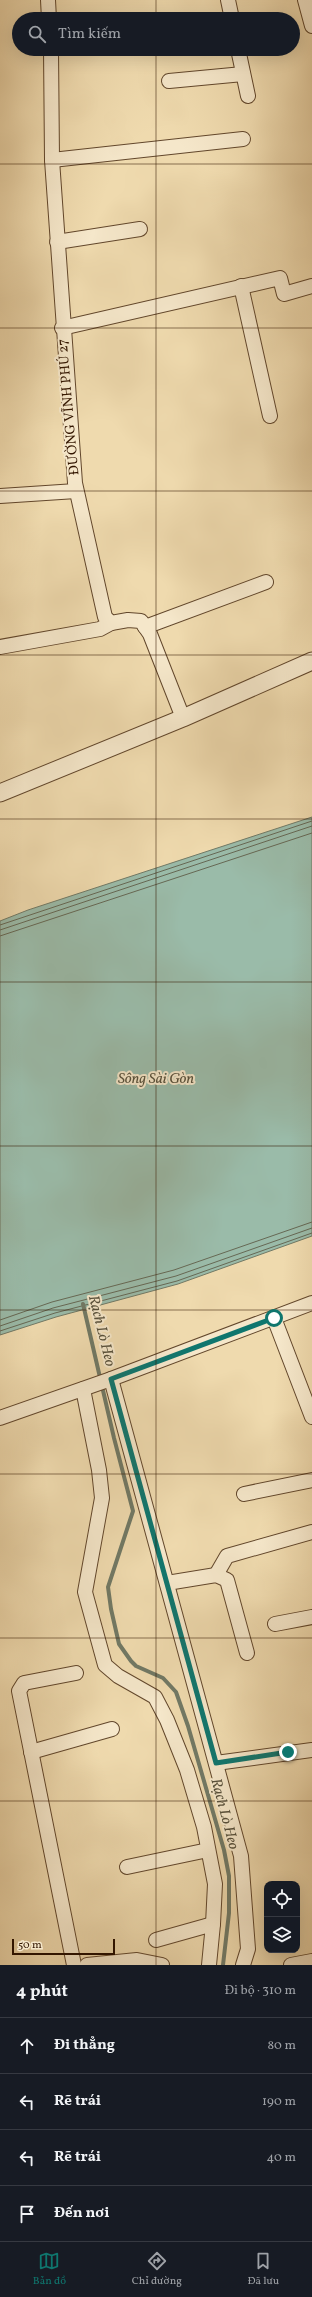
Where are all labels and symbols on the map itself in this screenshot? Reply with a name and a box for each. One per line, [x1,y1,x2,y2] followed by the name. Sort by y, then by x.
[53,338,84,476] street label: ĐƯỜNG VĨNH PHÚ 27
[118,1069,194,1090] water label: Sông Sài Gòn
[82,1293,120,1369] water label: Rạch Lò Heo
[265,1309,283,1327] route start
[279,1743,297,1761] route end
[204,1776,244,1852] water label: Rạch Lò Heo
[12,1937,115,1956] scale bar

